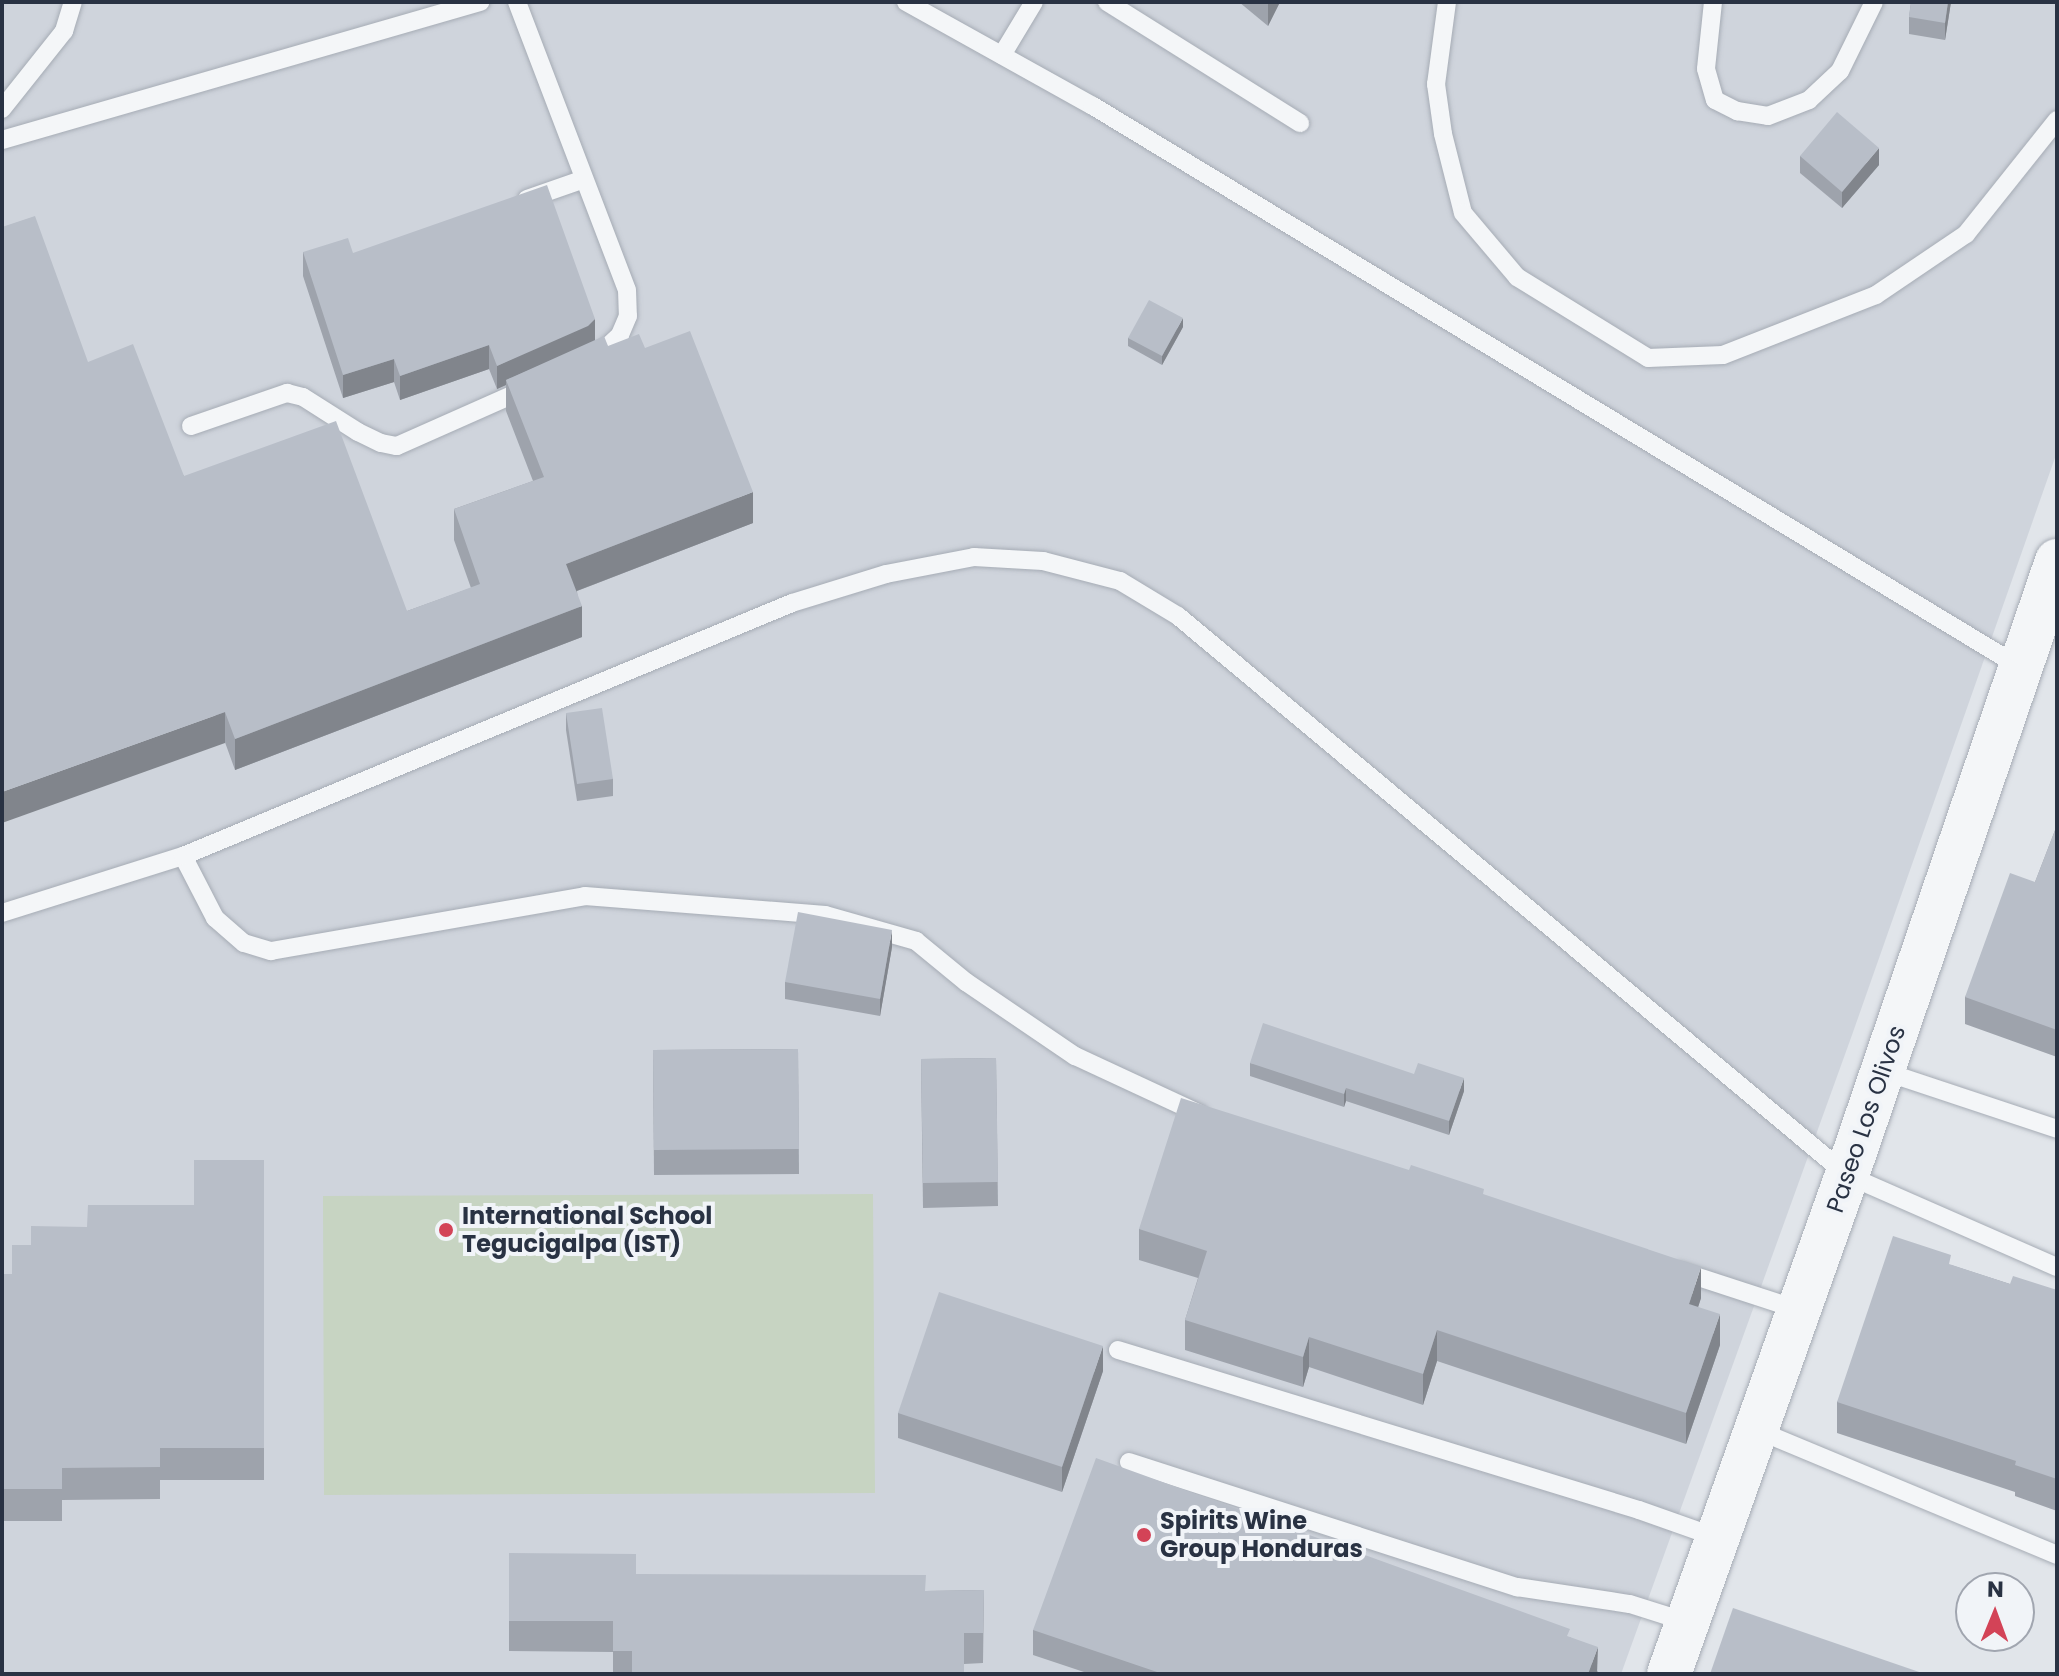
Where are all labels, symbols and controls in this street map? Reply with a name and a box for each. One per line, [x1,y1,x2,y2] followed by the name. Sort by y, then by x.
[1820,1022,1912,1216] street label: Paseo Los Olivos
[462,1202,712,1258] place label: International School Tegucigalpa (IST)
[437,1221,455,1239] marker: International School Tegucigalpa (IST)
[1160,1507,1363,1563] place label: Spirits Wine Group Honduras
[1135,1526,1153,1544] marker: Spirits Wine Group Honduras
[1955,1572,2035,1652] north arrow
[1987,1574,2004,1605] text: N

